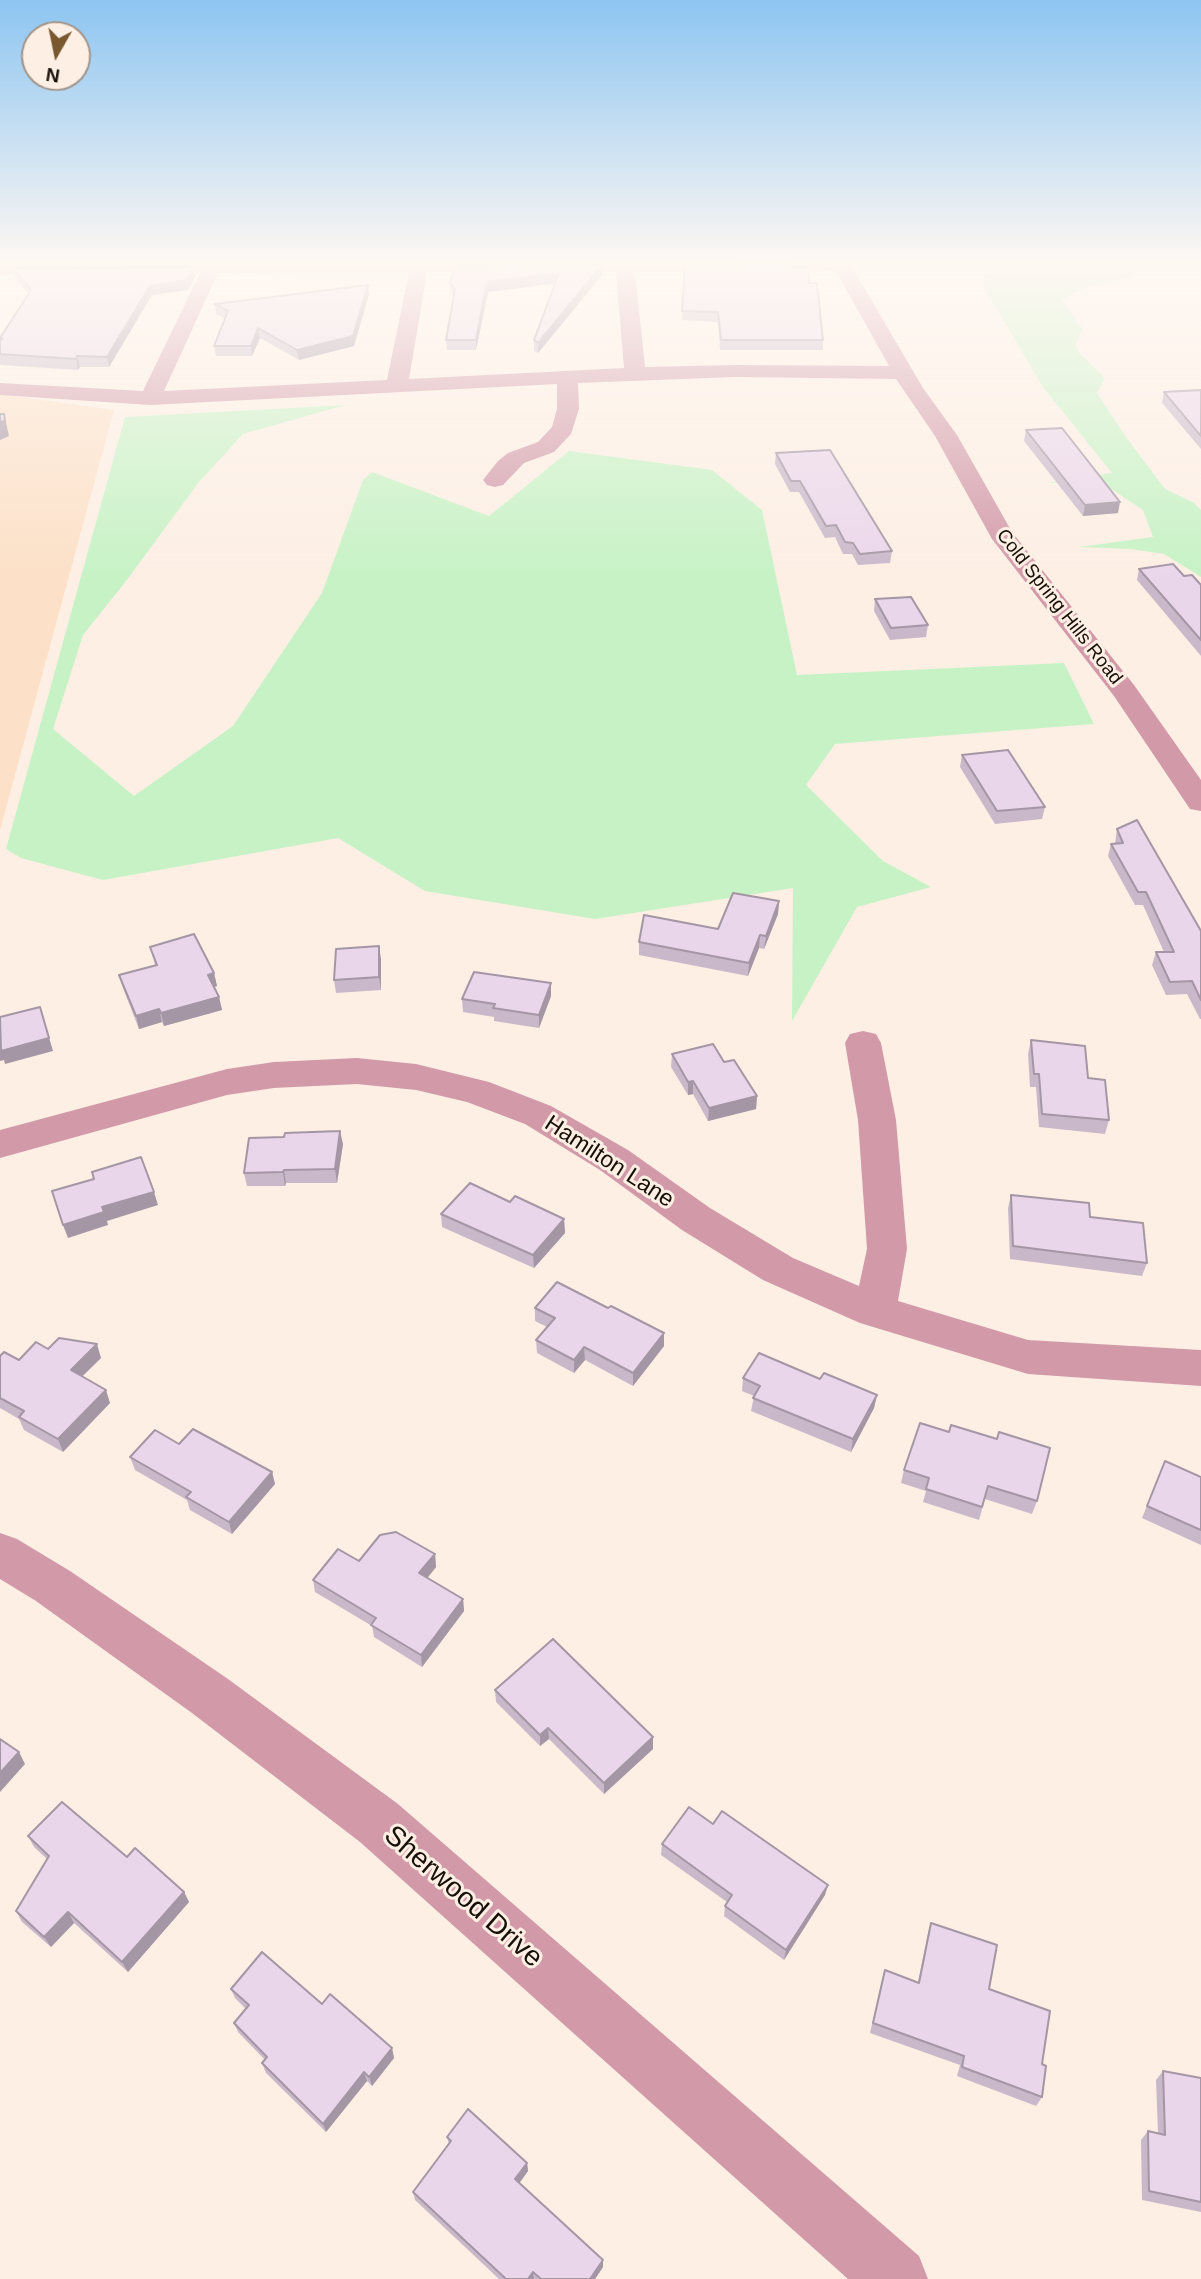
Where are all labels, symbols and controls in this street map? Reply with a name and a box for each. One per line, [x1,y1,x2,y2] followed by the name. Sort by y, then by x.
[21,21,91,91] north arrow
[45,64,61,87] text: N
[991,525,1127,689] street label: Cold Spring Hills Road
[539,1110,679,1214] street label: Hamilton Lane
[377,1819,549,1975] street label: Sherwood Drive

